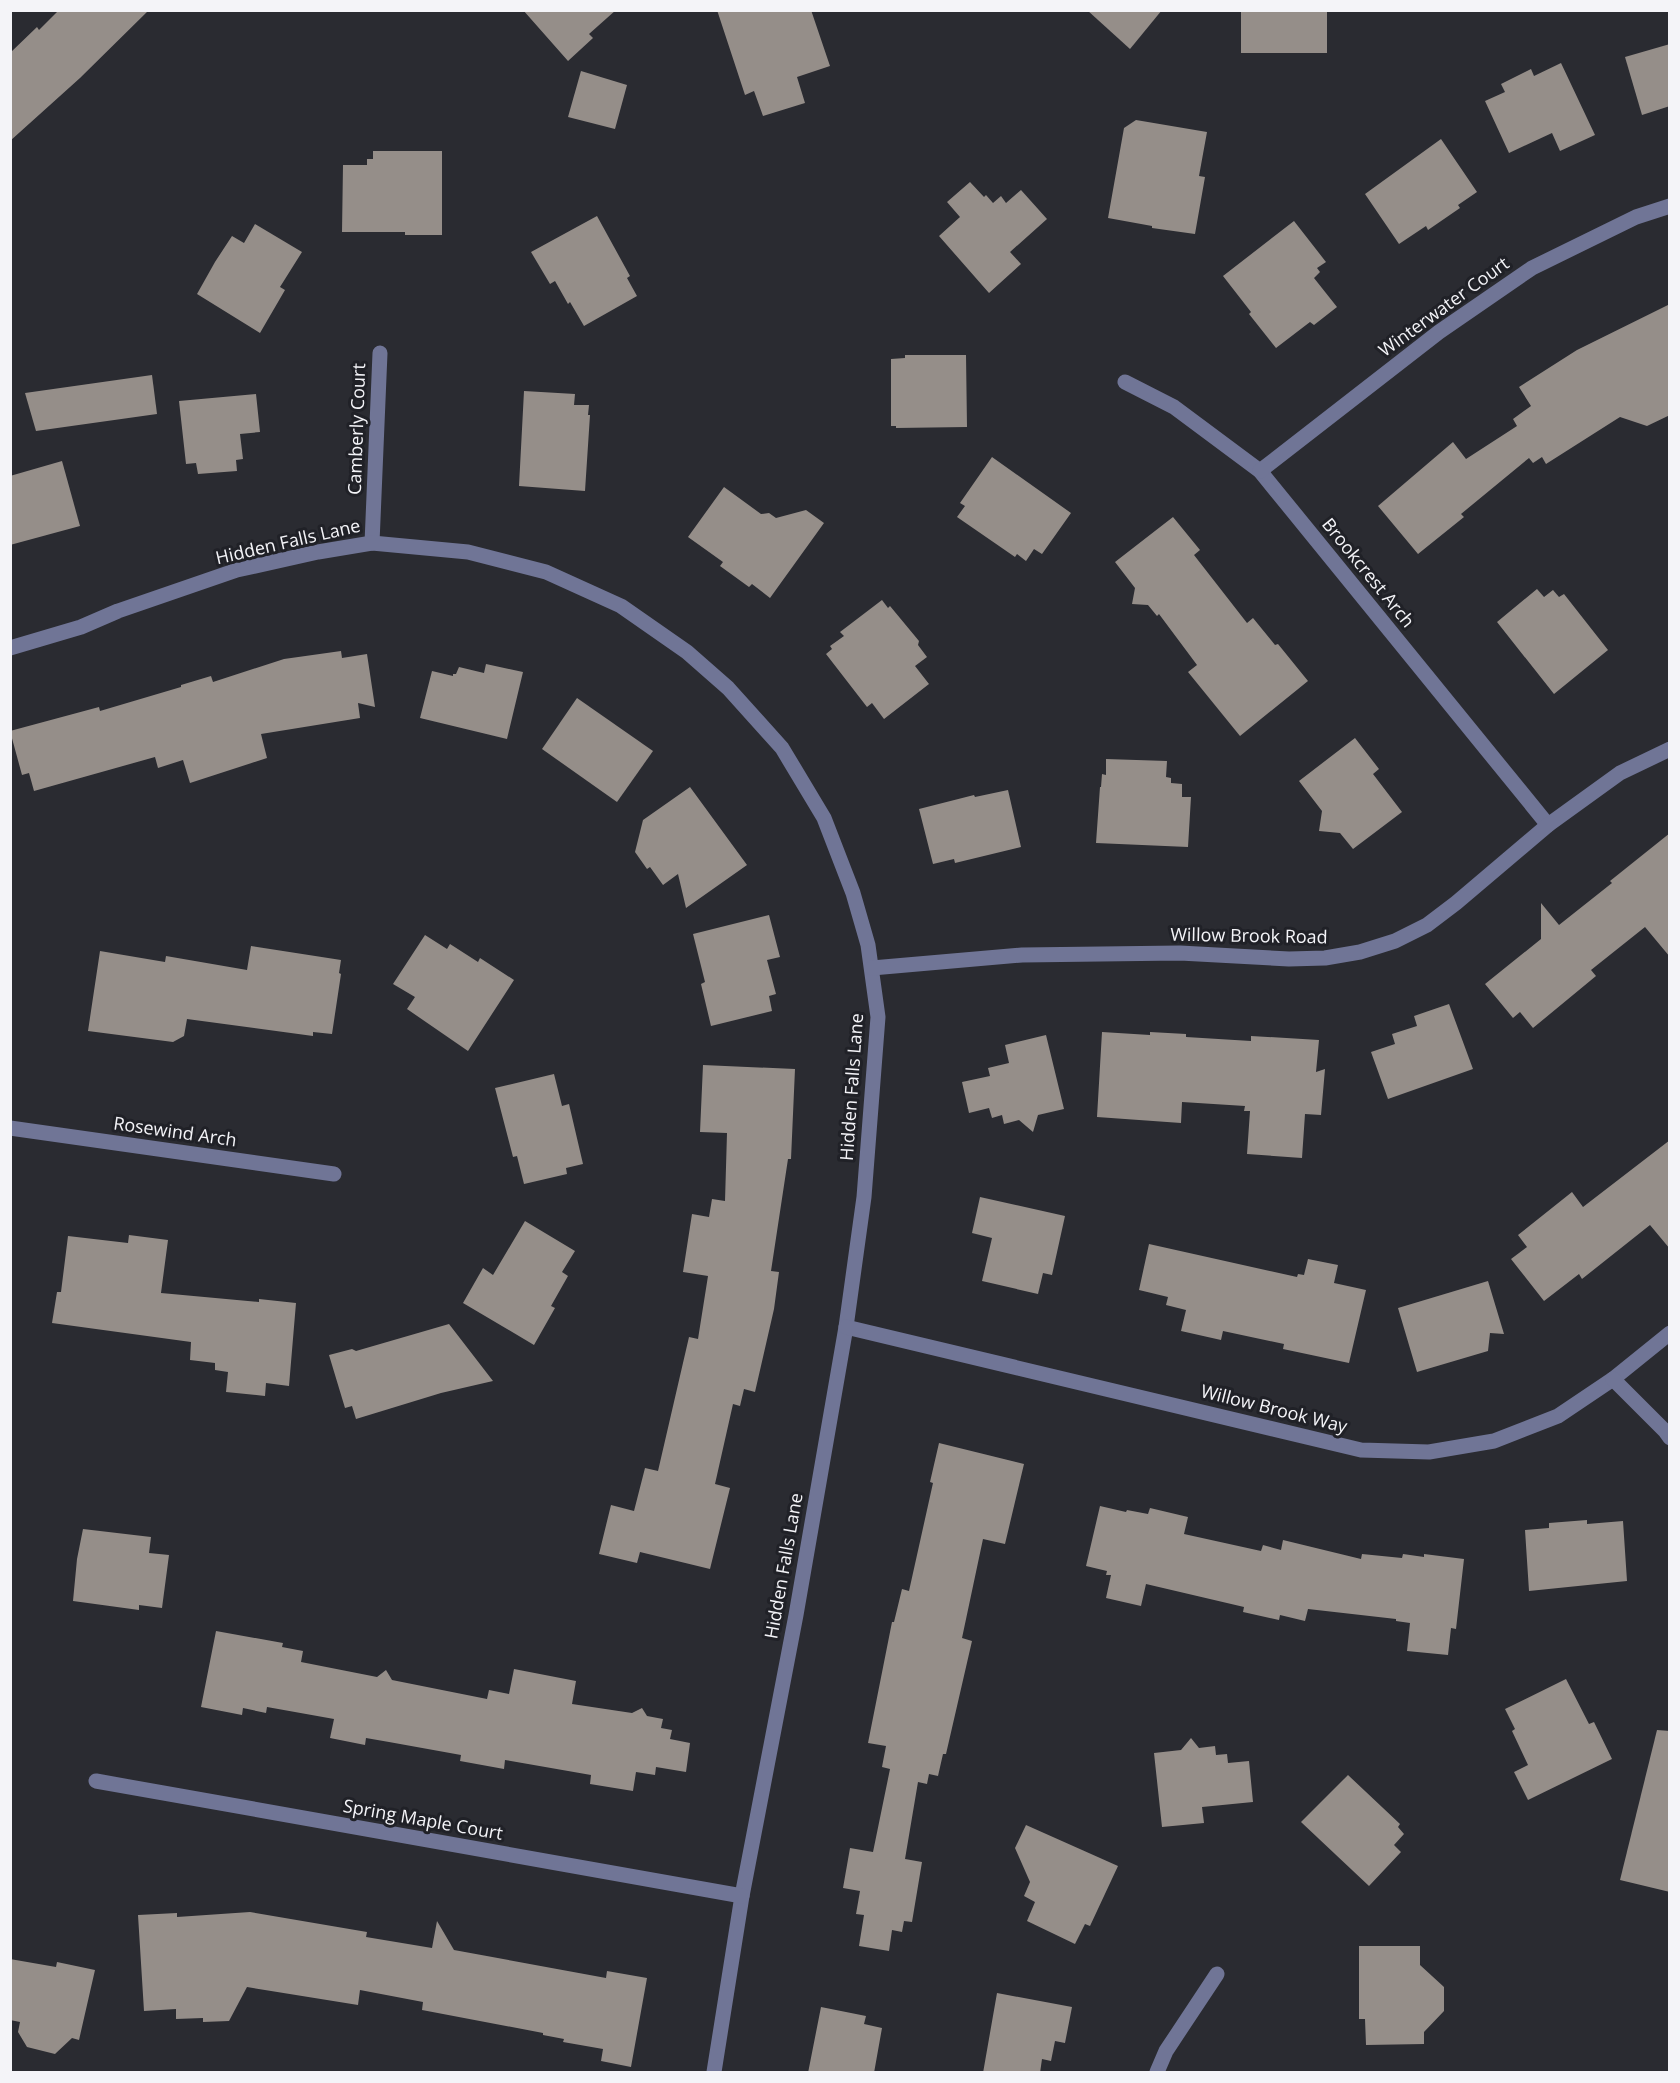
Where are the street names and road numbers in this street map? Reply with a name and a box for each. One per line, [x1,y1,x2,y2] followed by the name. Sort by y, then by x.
[1373,251,1513,362] street label: Winterwater Court
[342,363,370,495] street label: Camberly Court
[213,513,363,569] street label: Hidden Falls Lane
[1317,513,1420,632] street label: Brookcrest Arch
[1170,922,1328,948] street label: Willow Brook Road
[834,1012,868,1162] street label: Hidden Falls Lane
[112,1110,238,1152] street label: Rosewind Arch
[1199,1378,1351,1438] street label: Willow Brook Way
[758,1491,808,1641] street label: Hidden Falls Lane
[341,1793,505,1845] street label: Spring Maple Court

